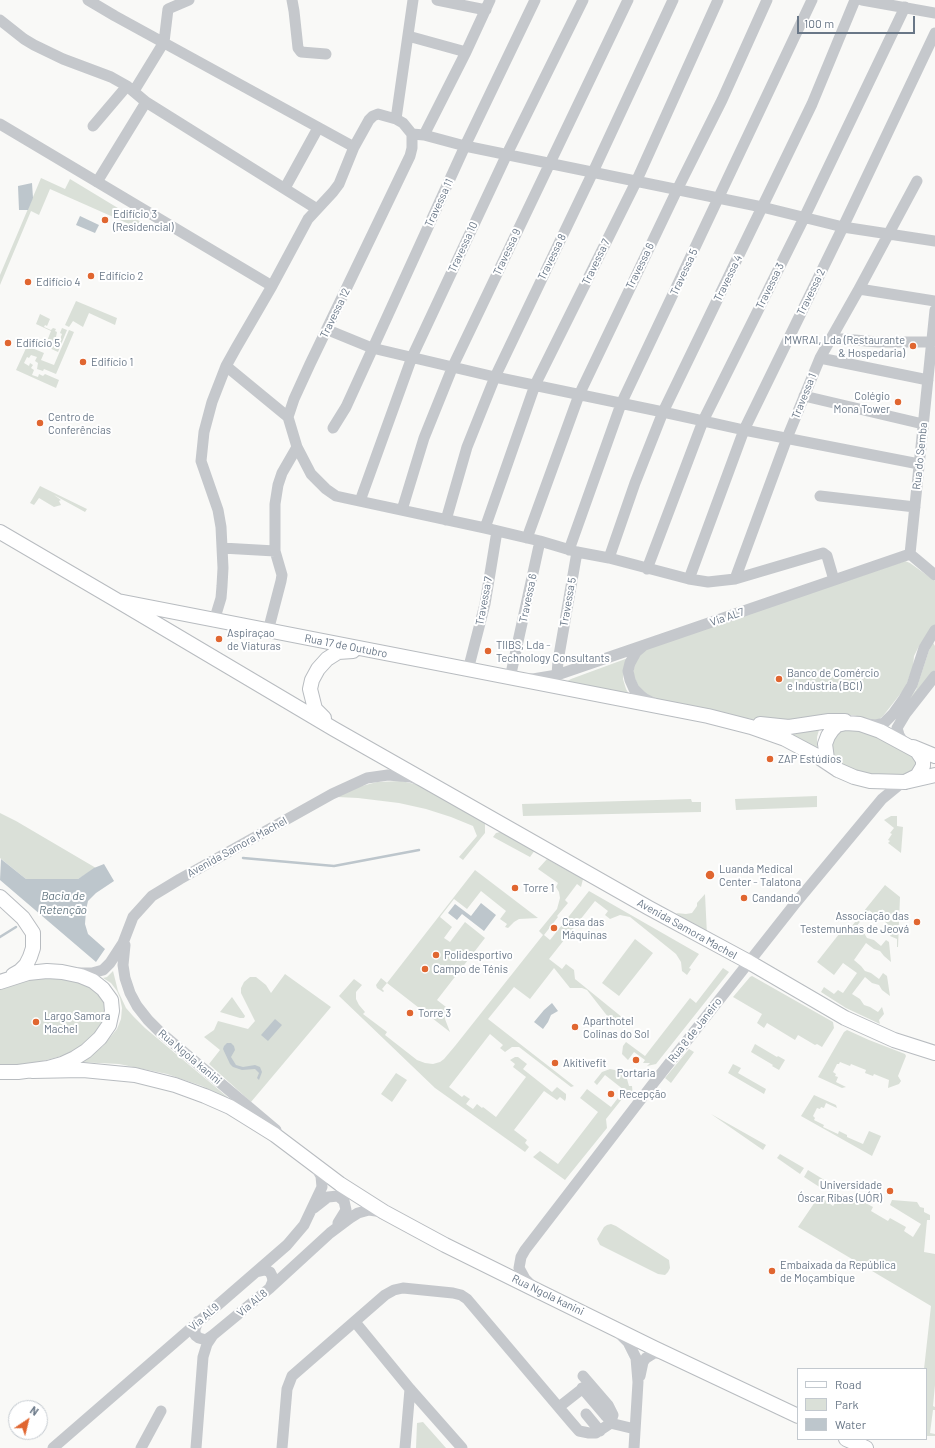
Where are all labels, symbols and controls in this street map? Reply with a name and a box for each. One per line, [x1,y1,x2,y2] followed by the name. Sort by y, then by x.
[799,8,917,34] scale bar
[804,16,834,30] text: 100 m
[422,177,456,229] street label: Travessa 11
[113,207,174,233] place label: Edifício 3 (Residencial)
[100,215,110,225] marker: Edifício 3 (Residencial)
[446,220,480,274] street label: Travessa 10
[490,227,524,277] street label: Travessa 9
[535,232,569,282] street label: Travessa 8
[579,237,613,287] street label: Travessa 7
[623,241,657,291] street label: Travessa 6
[667,247,701,297] street label: Travessa 5
[711,252,745,304] street label: Travessa 4
[753,261,787,311] street label: Travessa 3
[794,267,828,317] street label: Travessa 2
[99,269,143,283] place label: Edifício 2
[86,271,96,281] marker: Edifício 2
[36,275,80,289] place label: Edifício 4
[23,277,33,287] marker: Edifício 4
[317,286,353,340] street label: Travessa 12
[784,333,905,359] place label: MWRAI, Lda (Restaurante & Hospedaria)
[16,336,60,350] place label: Edifício 5
[3,338,13,348] marker: Edifício 5
[908,341,918,351] marker: MWRAI, Lda (Restaurante & Hospedaria)
[91,355,133,369] place label: Edifício 1
[78,357,88,367] marker: Edifício 1
[789,371,819,421] street label: Travessa 1
[834,389,890,415] place label: Colégio Mona Tower
[893,397,903,407] marker: Colégio Mona Tower
[48,410,111,436] place label: Centro de Conferências
[35,418,45,428] marker: Centro de Conferências
[910,422,930,490] street label: Rua do Semba
[516,572,540,624] street label: Travessa 6
[473,575,495,627] street label: Travessa 7
[557,576,579,628] street label: Travessa 5
[708,605,746,629] street label: Via AL7
[227,626,281,652] place label: Aspiraçao de Viaturas
[303,631,389,661] street label: Rua 17 de Outubro
[214,634,224,644] marker: Aspiraçao de Viaturas
[496,638,610,664] place label: TIIBS, Lda - Technology Consultants
[483,646,493,656] marker: TIIBS, Lda - Technology Consultants
[787,666,879,692] place label: Banco de Comércio e Indústria (BCI)
[774,674,784,684] marker: Banco de Comércio e Indústria (BCI)
[778,752,841,766] place label: ZAP Estúdios
[765,754,775,764] marker: ZAP Estúdios
[185,814,289,880] street label: Avenida Samora Machel
[719,862,801,888] place label: Luanda Medical Center - Talatona
[704,869,716,881] marker: Luanda Medical Center - Talatona
[523,881,554,895] place label: Torre 1
[510,883,520,893] marker: Torre 1
[39,889,87,917] water label: Bacia de Retenção
[752,891,800,905] place label: Candando
[739,893,749,903] marker: Candando
[635,896,739,962] street label: Avenida Samora Machel
[800,909,909,935] place label: Associação das Testemunhas de Jeová
[562,915,607,941] place label: Casa das Máquinas
[912,917,922,927] marker: Associação das Testemunhas de Jeová
[549,923,559,933] marker: Casa das Máquinas
[444,948,513,962] place label: Polidesportivo
[431,950,441,960] marker: Polidesportivo
[433,962,508,976] place label: Campo de Ténis
[420,964,430,974] marker: Campo de Ténis
[666,995,724,1065] street label: Rua 8 de Janeiro
[418,1006,451,1020] place label: Torre 3
[405,1008,415,1018] marker: Torre 3
[44,1009,110,1035] place label: Largo Samora Machel
[583,1014,649,1040] place label: Aparthotel Colinas do Sol
[31,1017,41,1027] marker: Largo Samora Machel
[570,1022,580,1032] marker: Aparthotel Colinas do Sol
[156,1027,224,1087] street label: Rua Ngola kanini
[631,1055,641,1065] marker: Portaria
[563,1056,606,1070] place label: Akitivefit
[550,1058,560,1068] marker: Akitivefit
[617,1066,655,1080] place label: Portaria
[619,1087,666,1101] place label: Recepção
[606,1089,616,1099] marker: Recepção
[797,1178,882,1204] place label: Universidade Óscar Ribas (UÓR)
[885,1186,895,1196] marker: Universidade Óscar Ribas (UÓR)
[780,1258,896,1284] place label: Embaixada da República de Moçambique
[767,1266,777,1276] marker: Embaixada da República de Moçambique
[510,1272,586,1318] street label: Rua Ngola kanini
[234,1286,270,1320] street label: Via AL8
[186,1300,222,1334] street label: Via AL9
[797,1368,927,1440] legend
[835,1377,862,1391] text: Road
[835,1397,859,1411] text: Park
[8,1400,48,1440] north arrow
[28,1403,41,1418] text: N
[835,1417,866,1431] text: Water

